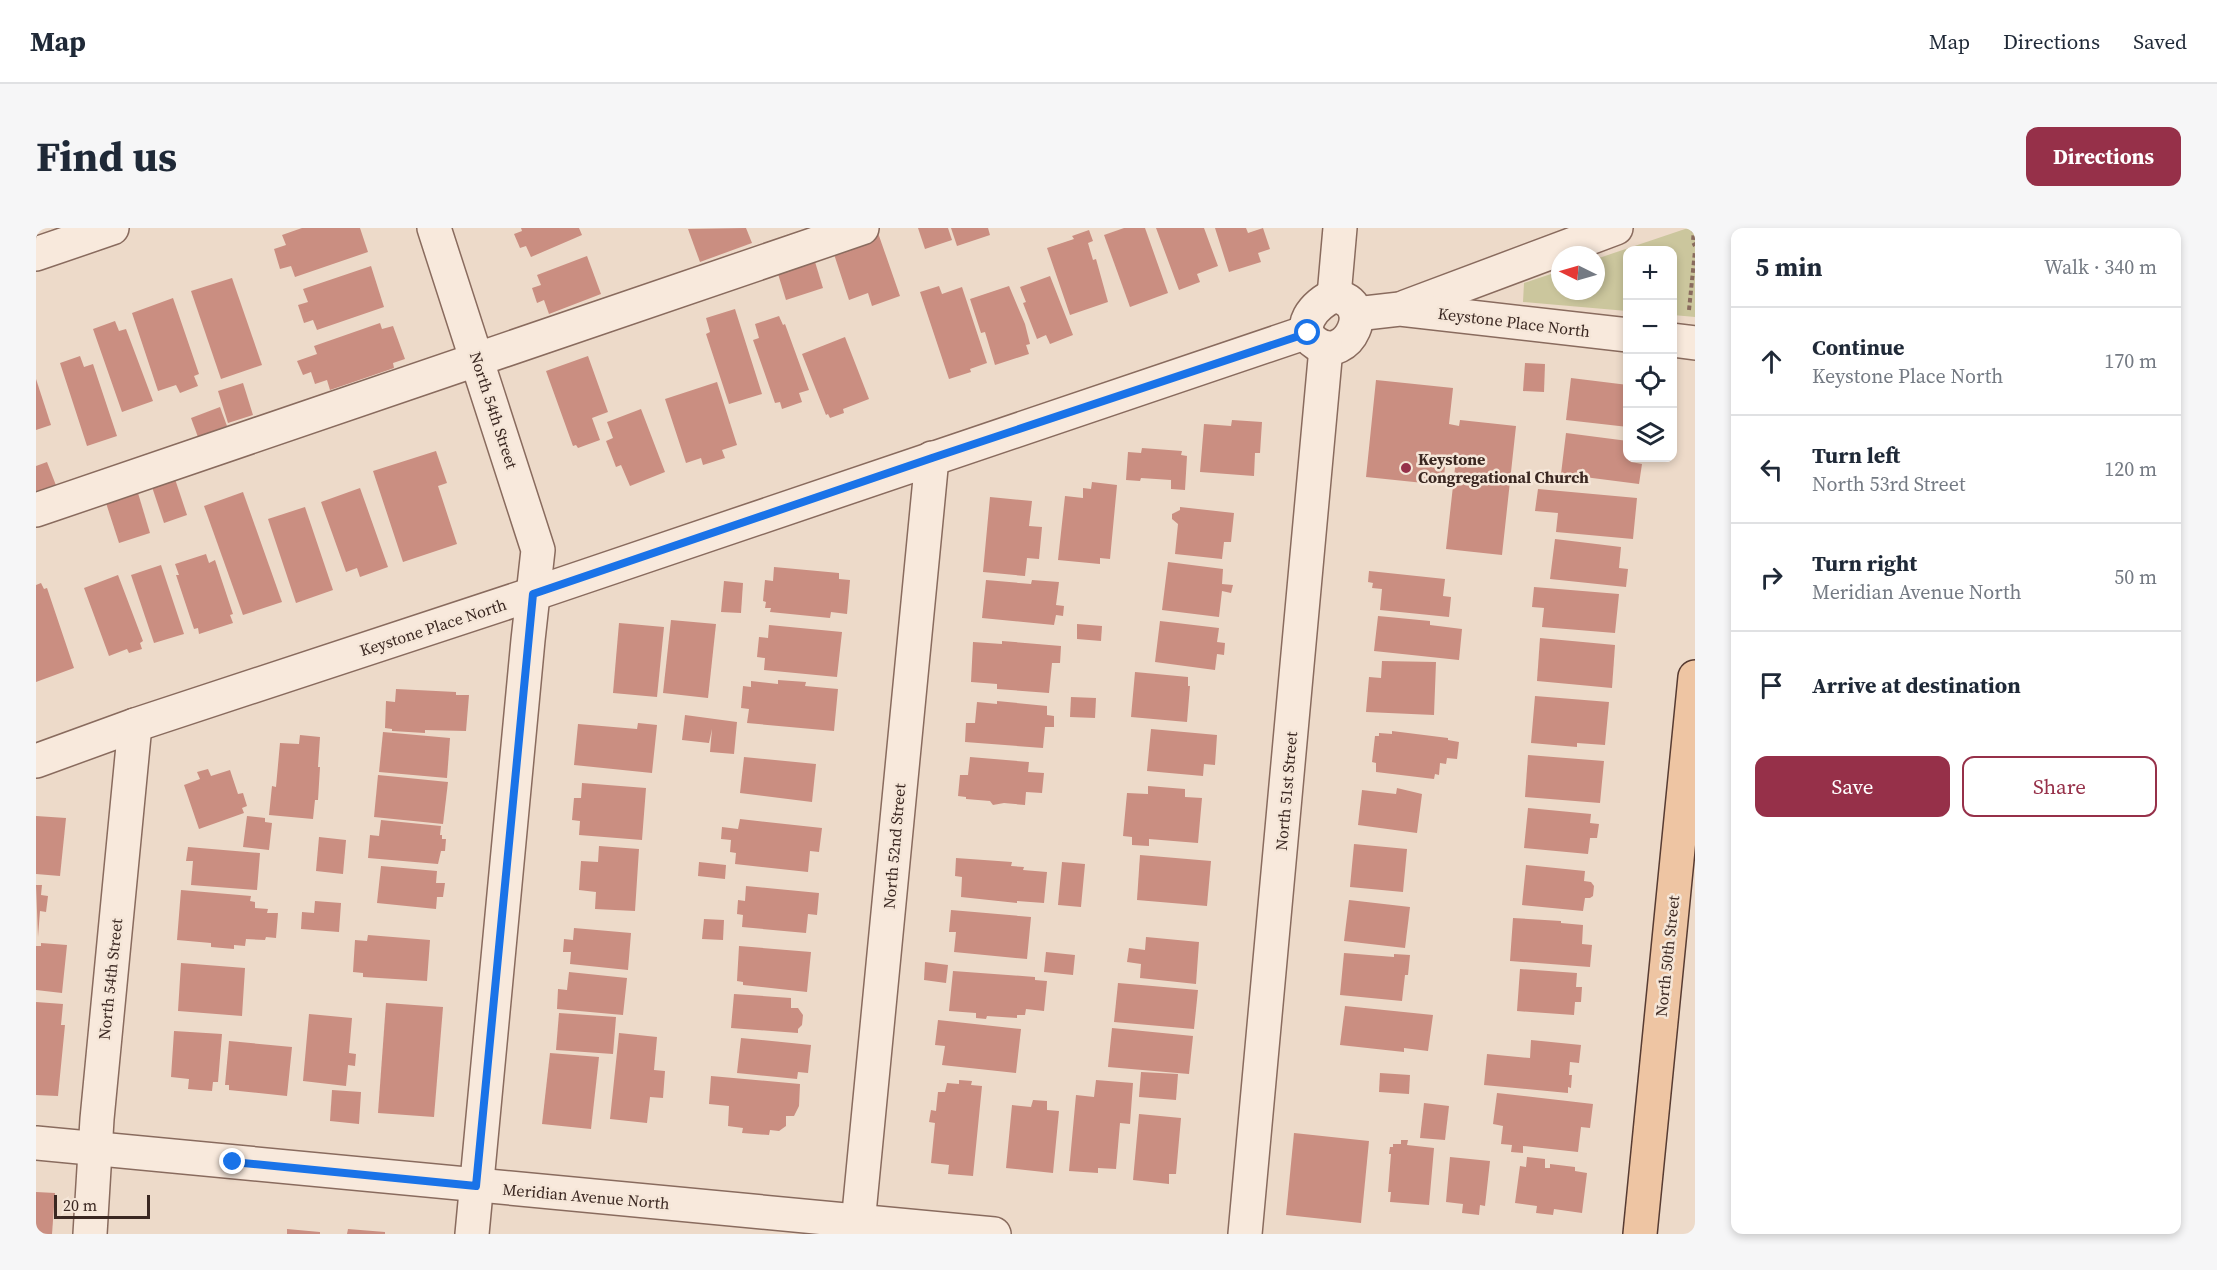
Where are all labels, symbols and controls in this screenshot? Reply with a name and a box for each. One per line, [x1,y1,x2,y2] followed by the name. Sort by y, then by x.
[30,22,86,60] text: Map
[1929,27,1970,56] text: Map
[2003,27,2100,56] text: Directions
[2133,27,2187,56] text: Saved
[36,127,177,185] text: Find us
[2026,127,2181,186] button: Directions
[1551,246,1605,300] north arrow
[1623,246,1677,462] map controls
[1623,246,1677,300] button: +
[1755,249,1822,285] text: 5 min
[2044,253,2157,281] text: Walk · 340 m
[1623,300,1677,354] button: −
[1437,302,1592,342] street label: Keystone Place North
[1294,319,1320,345] route start
[1812,332,1905,362] text: Continue
[1755,345,1788,378] icon: ahead
[2104,347,2157,375] text: 170 m
[465,349,524,472] street label: North 54th Street
[1623,354,1677,408] button: locate
[1812,362,2003,390] text: Keystone Place North
[1623,408,1677,462] button: layers
[1812,440,1900,470] text: Turn left
[1418,448,1589,488] place label: Keystone Congregational Church
[1755,453,1788,486] icon: left
[2104,455,2157,483] text: 120 m
[1399,461,1413,475] marker: Keystone Congregational Church
[1812,470,1965,498] text: North 53rd Street
[1812,548,1917,578] text: Turn right
[1755,561,1788,594] icon: right
[2114,563,2157,591] text: 50 m
[1812,578,2022,606] text: Meridian Avenue North
[357,593,510,661] street label: Keystone Place North
[1755,669,1788,702] icon: arrive
[1812,670,2021,700] text: Arrive at destination
[1270,730,1302,851] street label: North 51st Street
[1755,756,1950,817] button: Save
[1962,756,2157,817] button: Share
[878,782,911,910] street label: North 52nd Street
[1650,893,1684,1018] street label: North 50th Street
[93,916,127,1041] street label: North 54th Street
[219,1148,245,1174] route end
[502,1178,671,1214] street label: Meridian Avenue North
[54,1192,150,1220] scale bar
[63,1194,97,1216] text: 20 m

